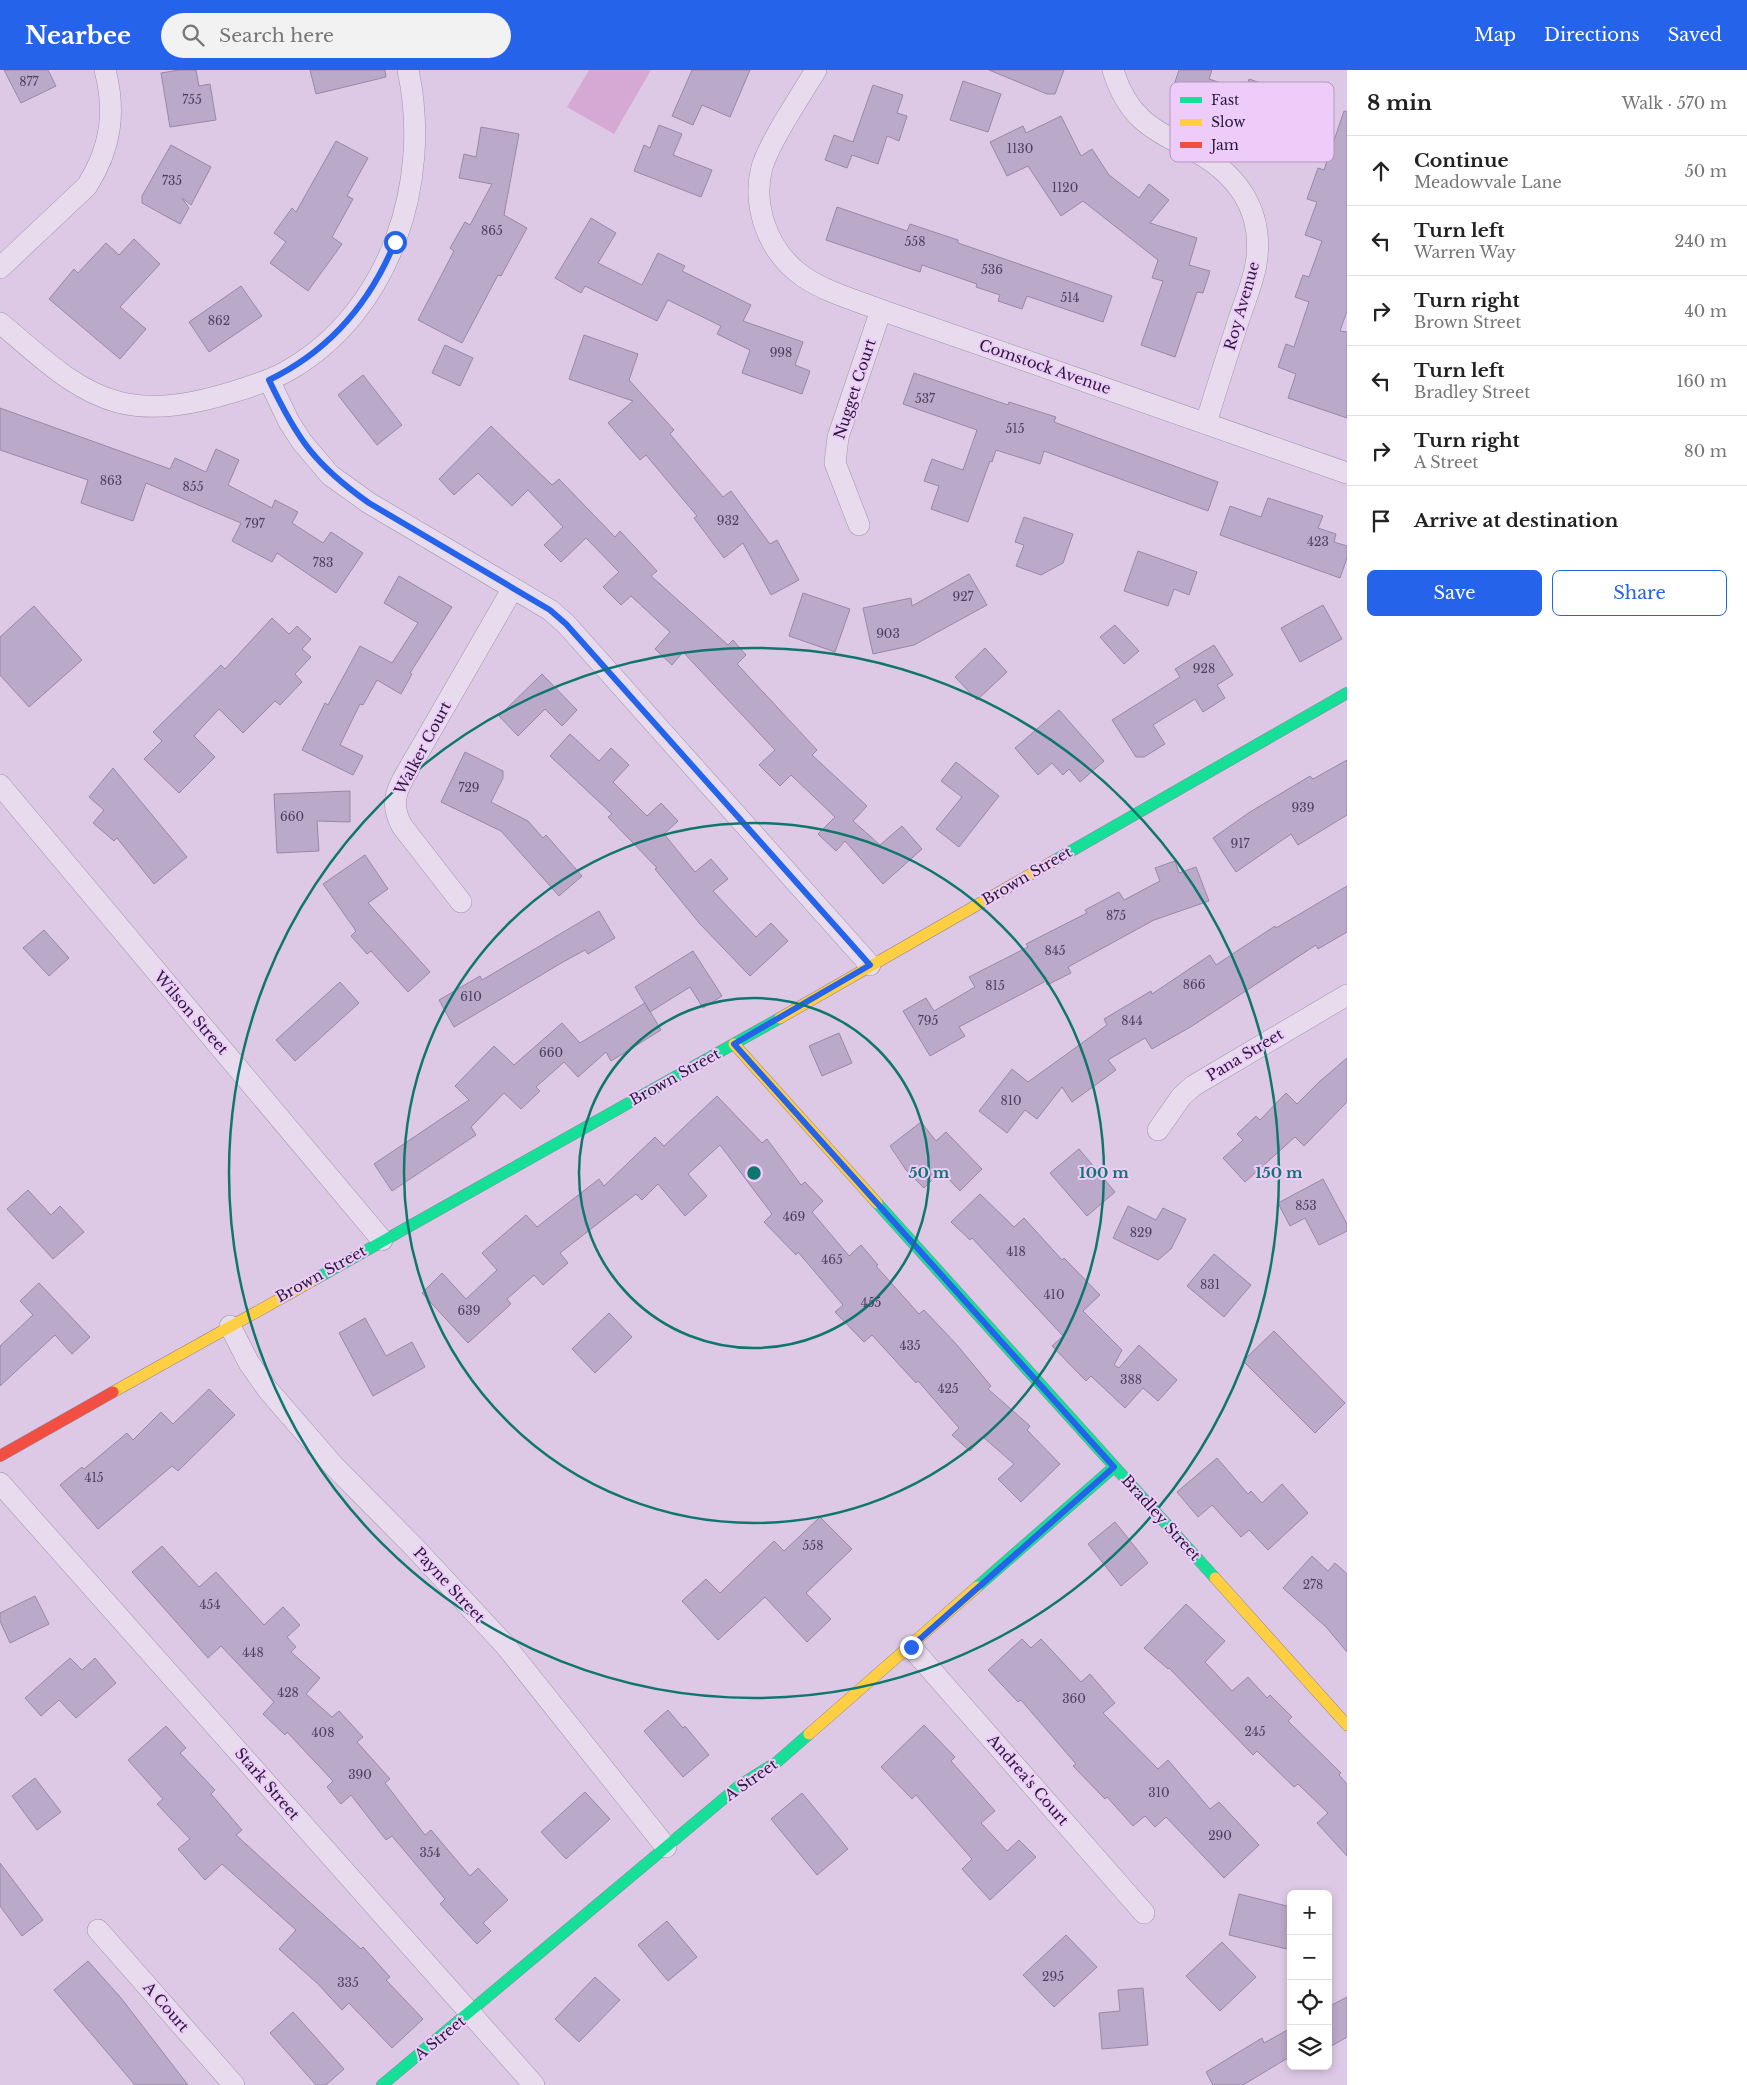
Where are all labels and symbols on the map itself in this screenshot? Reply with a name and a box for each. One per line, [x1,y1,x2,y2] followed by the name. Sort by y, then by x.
[19,74,40,89] house number: 877
[1170,82,1334,162] legend
[1211,91,1240,109] text: Fast
[182,92,202,107] house number: 755
[1211,113,1245,131] text: Slow
[1209,136,1239,154] text: Jam
[1007,141,1033,156] house number: 1130
[162,173,182,188] house number: 735
[1052,180,1078,195] house number: 1120
[481,223,503,238] house number: 865
[384,231,407,254] route start
[905,234,925,249] house number: 558
[1220,259,1263,352] street label: Roy Avenue
[981,262,1003,277] house number: 536
[1060,290,1080,305] house number: 514
[208,313,230,328] house number: 862
[977,335,1114,398] street label: Comstock Avenue
[829,336,880,441] street label: Nugget Court
[770,345,792,360] house number: 998
[915,391,936,406] house number: 537
[1006,421,1025,436] house number: 515
[100,473,122,488] house number: 863
[183,479,204,494] house number: 855
[717,513,739,528] house number: 932
[245,516,266,531] house number: 797
[1307,534,1329,549] house number: 423
[313,555,333,570] house number: 783
[952,589,975,604] house number: 927
[876,626,900,641] house number: 903
[1193,661,1215,676] house number: 928
[390,698,455,798] street label: Walker Court
[458,780,480,795] house number: 729
[1292,800,1314,815] house number: 939
[280,809,304,824] house number: 660
[1230,836,1251,851] house number: 917
[978,842,1075,909] street label: Brown Street
[1106,908,1126,923] house number: 875
[1044,943,1066,958] house number: 845
[149,966,233,1058] street label: Wilson Street
[1183,977,1206,992] house number: 866
[985,978,1005,993] house number: 815
[460,989,482,1004] house number: 610
[918,1013,938,1028] house number: 795
[1121,1013,1143,1028] house number: 844
[1203,1024,1287,1085] street label: Pana Street
[626,1044,724,1109] street label: Brown Street
[539,1045,563,1060] house number: 660
[1000,1093,1022,1108] house number: 810
[909,1163,950,1182] text: 50 m
[1079,1163,1129,1182] text: 100 m
[1255,1163,1303,1182] text: 150 m
[745,1164,763,1182] centre of rings
[1295,1198,1317,1213] house number: 853
[783,1209,805,1224] house number: 469
[1130,1225,1152,1240] house number: 829
[272,1241,370,1306] street label: Brown Street
[1006,1244,1026,1259] house number: 418
[821,1252,843,1267] house number: 465
[1200,1277,1220,1292] house number: 831
[1044,1287,1064,1302] house number: 410
[861,1295,882,1310] house number: 455
[458,1303,480,1318] house number: 639
[899,1338,921,1353] house number: 435
[1120,1372,1142,1387] house number: 388
[937,1381,959,1396] house number: 425
[84,1470,104,1485] house number: 415
[1118,1471,1205,1565] street label: Bradley Street
[803,1538,823,1553] house number: 558
[410,1543,489,1627] street label: Payne Street
[1303,1577,1323,1592] house number: 278
[200,1597,220,1612] house number: 454
[900,1636,923,1659] route end
[242,1645,264,1660] house number: 448
[277,1685,299,1700] house number: 428
[1062,1691,1086,1706] house number: 360
[1244,1724,1266,1739] house number: 245
[312,1725,334,1740] house number: 408
[983,1729,1073,1829] street label: Andrea's Court
[231,1744,304,1824] street label: Stark Street
[720,1754,781,1805] street label: A Street
[348,1767,372,1782] house number: 390
[1148,1785,1170,1800] house number: 310
[1208,1828,1232,1843] house number: 290
[419,1845,441,1860] house number: 354
[1042,1969,1064,1984] house number: 295
[337,1975,359,1990] house number: 335
[139,1977,193,2036] street label: A Court
[409,2011,469,2065] street label: A Street

